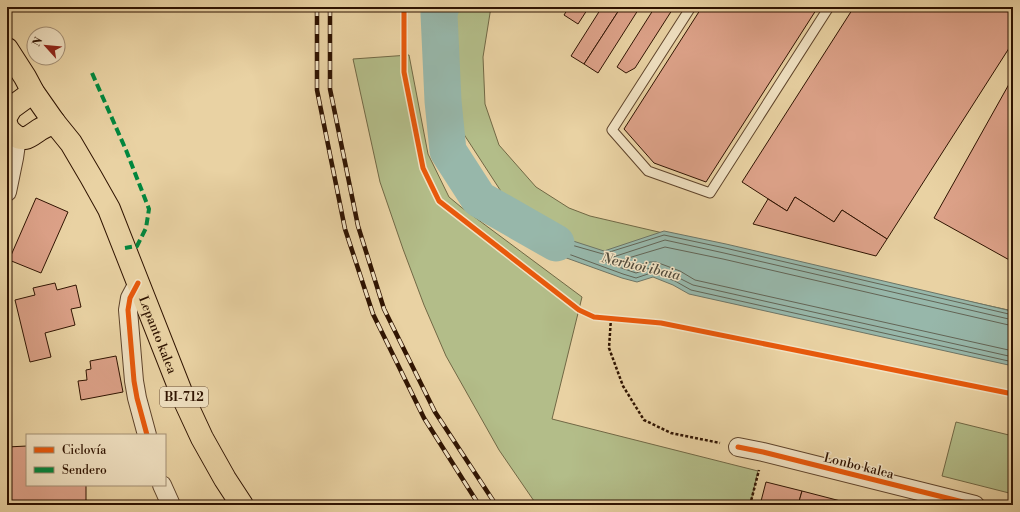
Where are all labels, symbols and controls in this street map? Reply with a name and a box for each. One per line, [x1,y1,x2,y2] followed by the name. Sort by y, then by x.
[26,26,66,66] north arrow
[30,35,46,49] text: N
[599,249,682,285] water label: Nerbioi ibaia
[135,294,180,377] street label: Lepanto kalea
[160,387,208,407] road number: BI-712
[26,434,166,486] legend
[62,443,107,458] text: Ciclovía
[822,450,896,483] street label: Lonbo kalea
[62,463,107,478] text: Sendero

